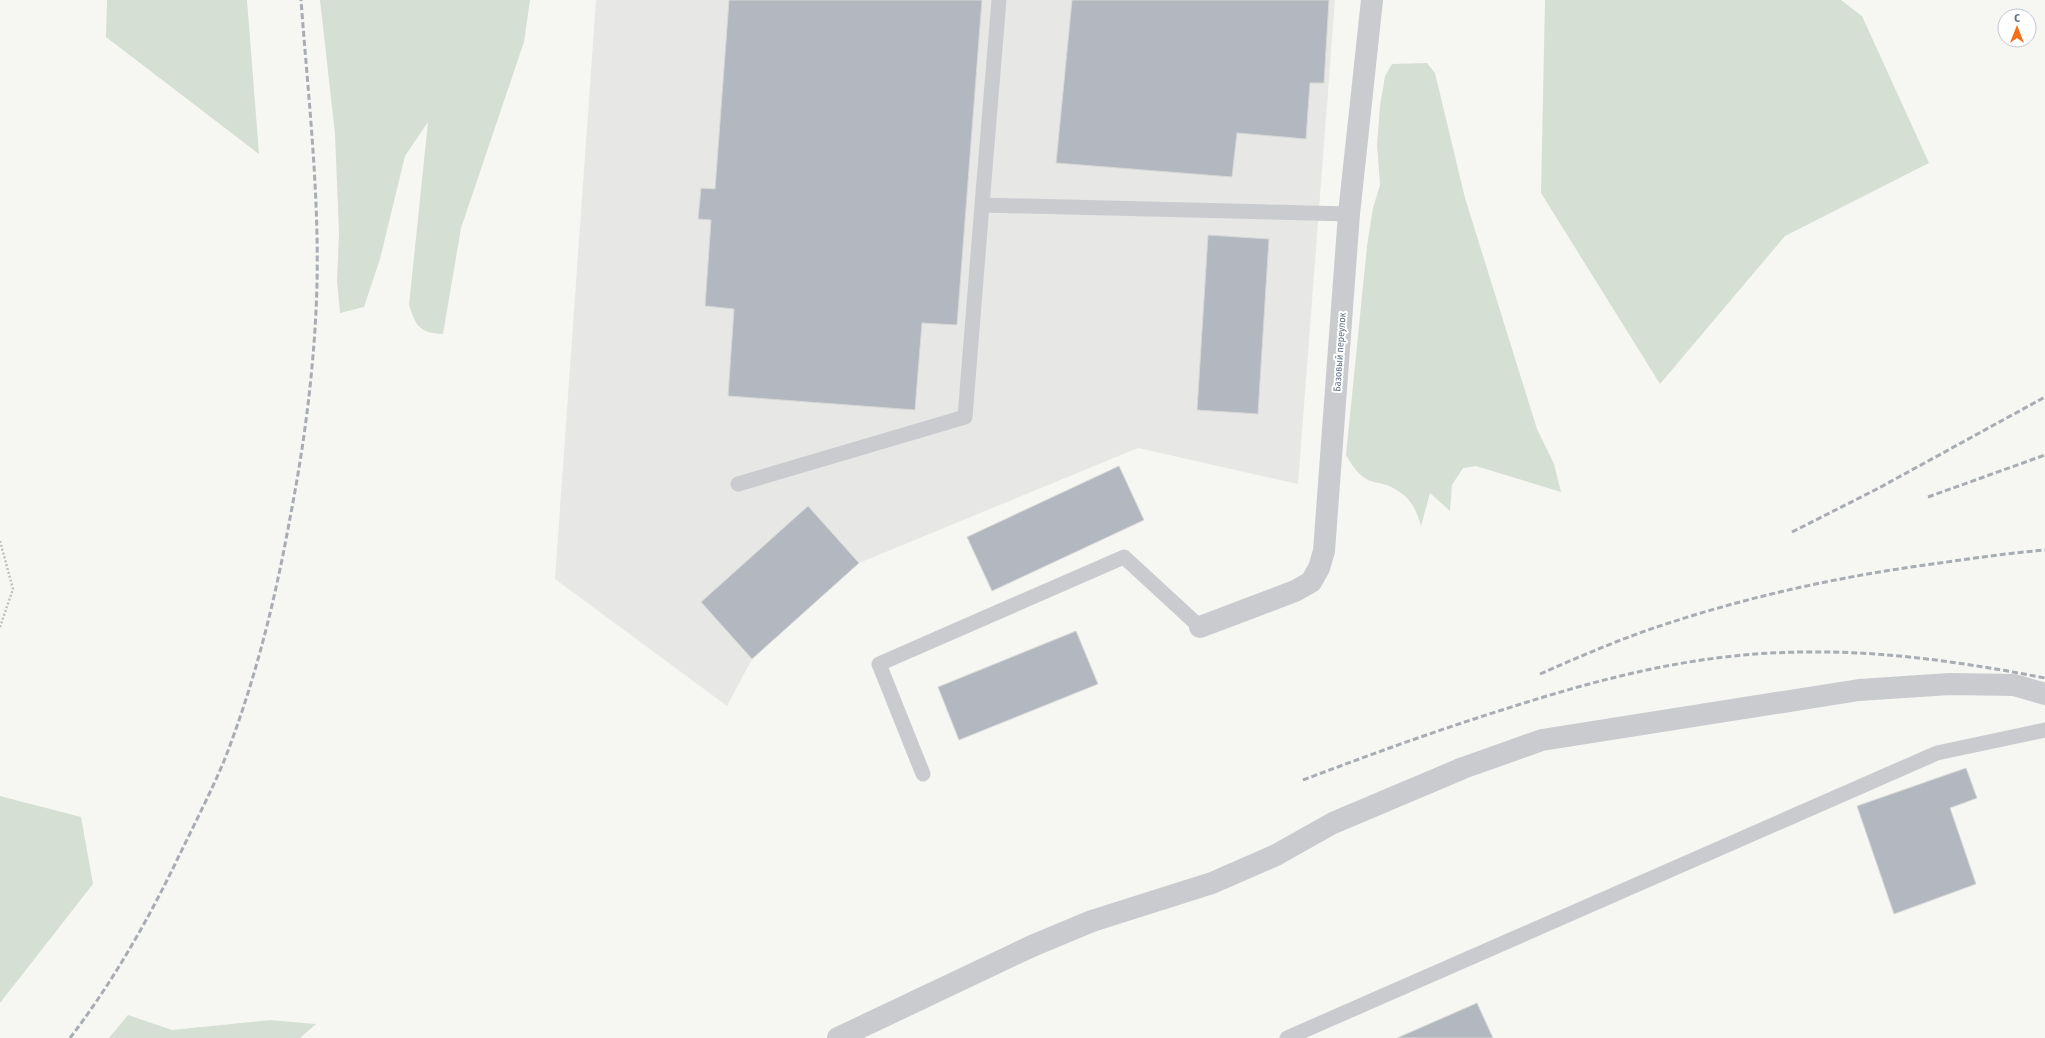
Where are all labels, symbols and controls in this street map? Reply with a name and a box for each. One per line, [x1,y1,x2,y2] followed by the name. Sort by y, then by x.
[1997,8,2037,48] north arrow
[2014,12,2020,25] text: С
[1331,312,1349,392] street label: Базовый переулок

